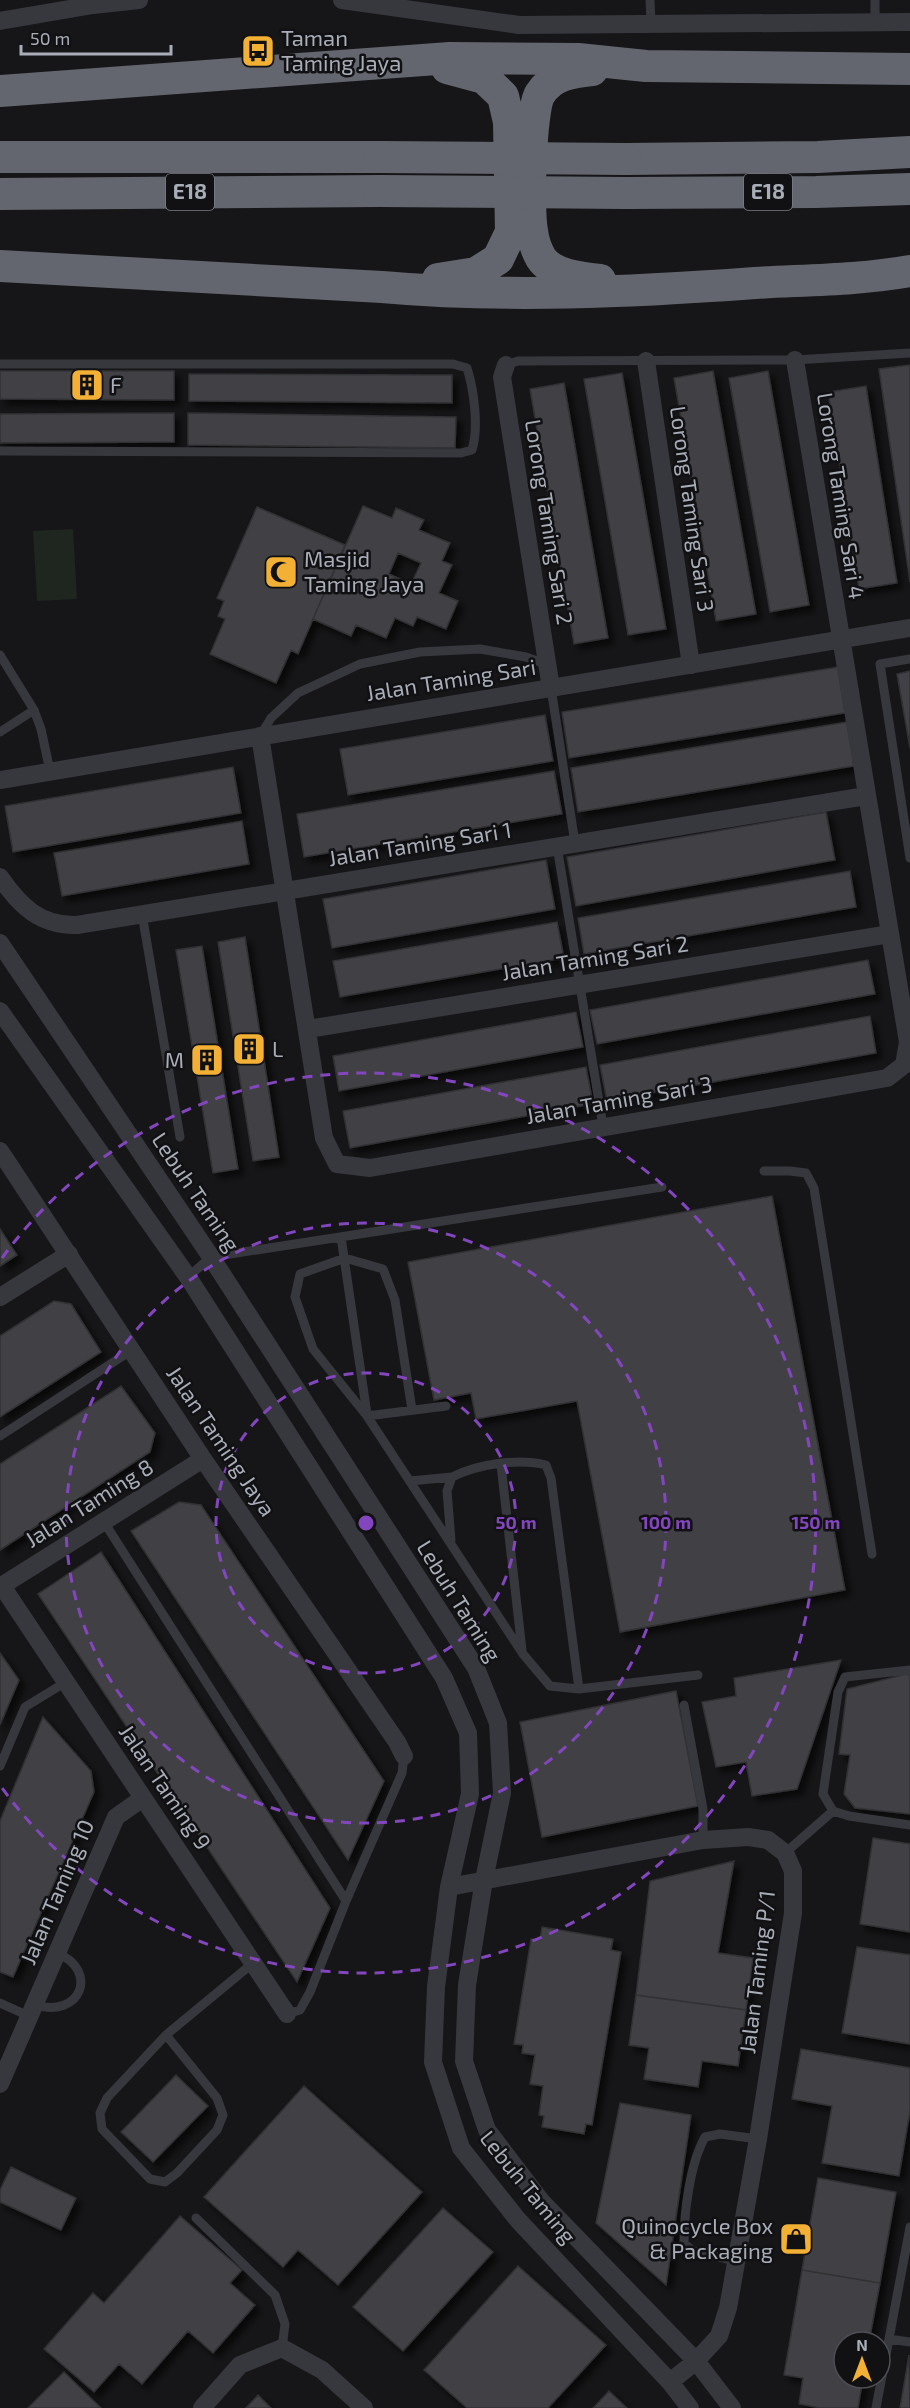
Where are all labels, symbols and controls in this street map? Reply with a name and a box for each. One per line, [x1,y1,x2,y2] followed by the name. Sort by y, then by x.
[21,18,171,56] scale bar
[281,24,401,75] place label: Taman Taming Jaya
[30,27,70,49] text: 50 m
[240,33,276,69] bus stop icon: Taman Taming Jaya
[166,174,214,210] road number: E18
[744,174,792,210] road number: E18
[69,367,105,403] building icon: F
[110,371,122,397] place label: F
[813,391,871,601] street label: Lorong Taming Sari 4
[666,404,720,613] street label: Lorong Taming Sari 3
[521,417,579,626] street label: Lorong Taming Sari 2
[304,545,424,596] place label: Masjid Taming Jaya
[263,554,299,590] mosque icon: Masjid Taming Jaya
[364,653,538,705] street label: Jalan Taming Sari
[326,816,513,870] street label: Jalan Taming Sari 1
[500,929,690,985] street label: Jalan Taming Sari 2
[231,1031,267,1067] building icon: L
[272,1035,283,1061] place label: L
[189,1042,225,1078] building icon: M
[165,1046,184,1072] place label: M
[524,1070,714,1128] street label: Jalan Taming Sari 3
[147,1127,246,1256] street label: Lebuh Taming
[162,1360,282,1520] street label: Jalan Taming Jaya
[20,1452,157,1552] street label: Jalan Taming 8
[495,1511,537,1533] text: 50 m
[641,1511,691,1533] text: 100 m
[792,1511,840,1533] text: 150 m
[356,1513,376,1533] centre of rings
[412,1535,507,1666] street label: Lebuh Taming
[114,1719,217,1854] street label: Jalan Taming 9
[14,1815,98,1968] street label: Jalan Taming 10
[733,1889,779,2055] street label: Jalan Taming P/1
[475,2125,582,2248] street label: Lebuh Taming
[621,2212,773,2263] place label: Quinocycle Box & Packaging
[778,2221,814,2257] shop icon: Quinocycle Box & Packaging
[832,2330,892,2390] north arrow
[856,2335,868,2354] text: N

